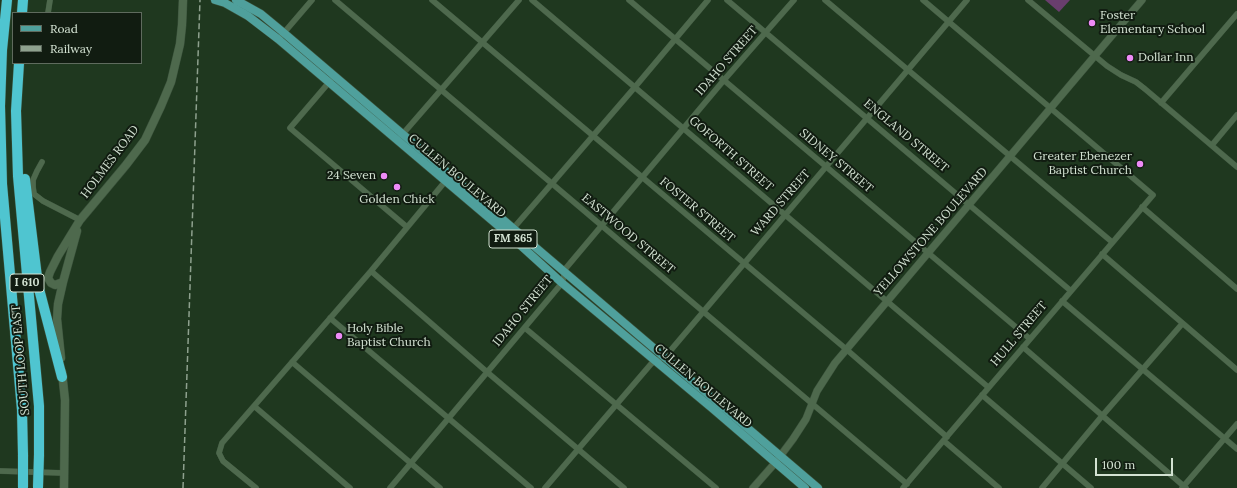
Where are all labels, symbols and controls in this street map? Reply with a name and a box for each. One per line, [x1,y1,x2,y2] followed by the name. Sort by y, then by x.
[1100,9,1205,37] place label: Foster Elementary School
[12,12,142,64] legend
[1087,18,1097,28] marker: Foster Elementary School
[50,21,78,36] text: Road
[693,24,761,98] street label: IDAHO STREET
[50,41,92,56] text: Railway
[1138,51,1194,65] place label: Dollar Inn
[1125,53,1135,63] marker: Dollar Inn
[861,96,951,176] street label: ENGLAND STREET
[686,114,776,194] street label: GOFORTH STREET
[78,123,142,201] street label: HOLMES ROAD
[796,126,876,196] street label: SIDNEY STREET
[405,131,509,221] street label: CULLEN BOULEVARD
[1033,150,1132,178] place label: Greater Ebenezer Baptist Church
[1135,159,1145,169] marker: Greater Ebenezer Baptist Church
[871,165,991,299] street label: YELLOWSTONE BOULEVARD
[748,167,814,239] street label: WARD STREET
[327,169,376,183] place label: 24 Seven
[379,171,389,181] marker: 24 Seven
[657,175,737,245] street label: FOSTER STREET
[392,182,402,192] marker: Golden Chick
[579,191,677,277] street label: EASTWOOD STREET
[359,193,435,207] place label: Golden Chick
[489,230,537,248] road number: FM 865
[490,273,556,349] street label: IDAHO STREET
[10,274,44,292] road number: I 610
[988,299,1050,369] street label: HULL STREET
[9,304,33,416] street label: SOUTH LOOP EAST
[347,322,431,350] place label: Holy Bible Baptist Church
[334,331,344,341] marker: Holy Bible Baptist Church
[651,341,755,431] street label: CULLEN BOULEVARD
[1097,450,1175,476] scale bar
[1102,457,1135,472] text: 100 m

